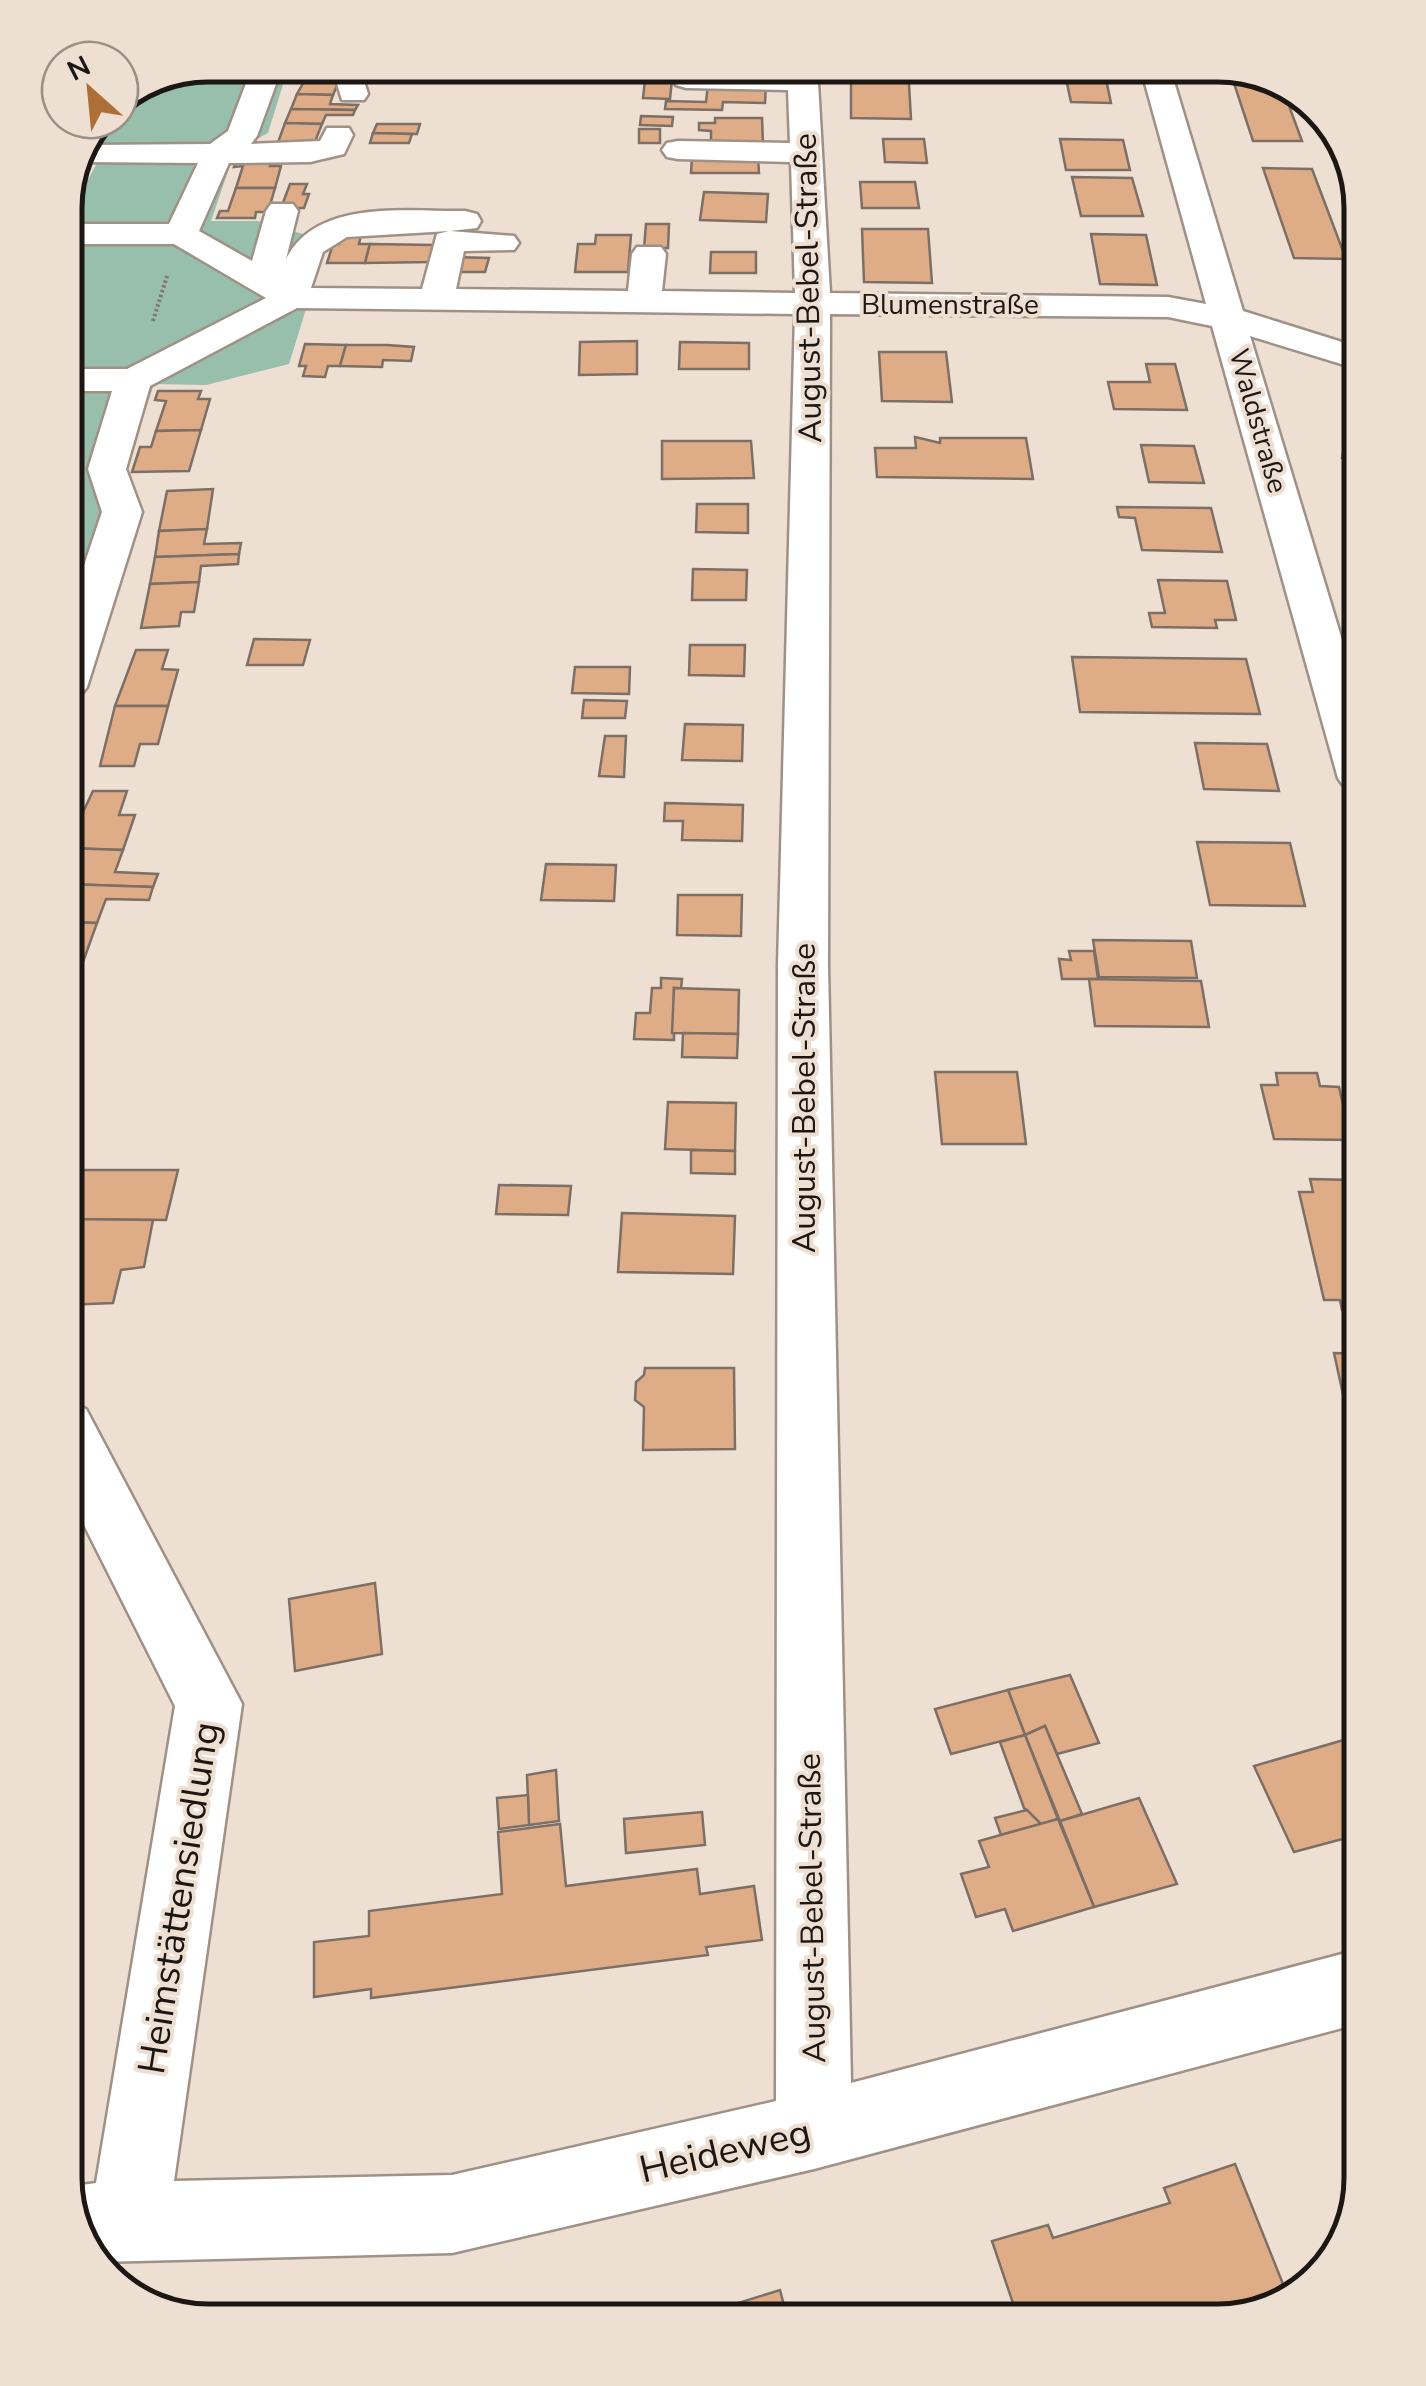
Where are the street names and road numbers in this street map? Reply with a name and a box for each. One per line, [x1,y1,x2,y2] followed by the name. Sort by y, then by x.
[784,133,832,443] street label: August-Bebel-Straße
[861,286,1039,324] street label: Blumenstraße
[1219,344,1297,498] street label: Waldstraße
[783,943,826,1253] street label: August-Bebel-Straße
[126,1718,232,2078] street label: Heimstättensiedlung
[788,1753,836,2063] street label: August-Bebel-Straße
[634,2107,816,2195] street label: Heideweg

